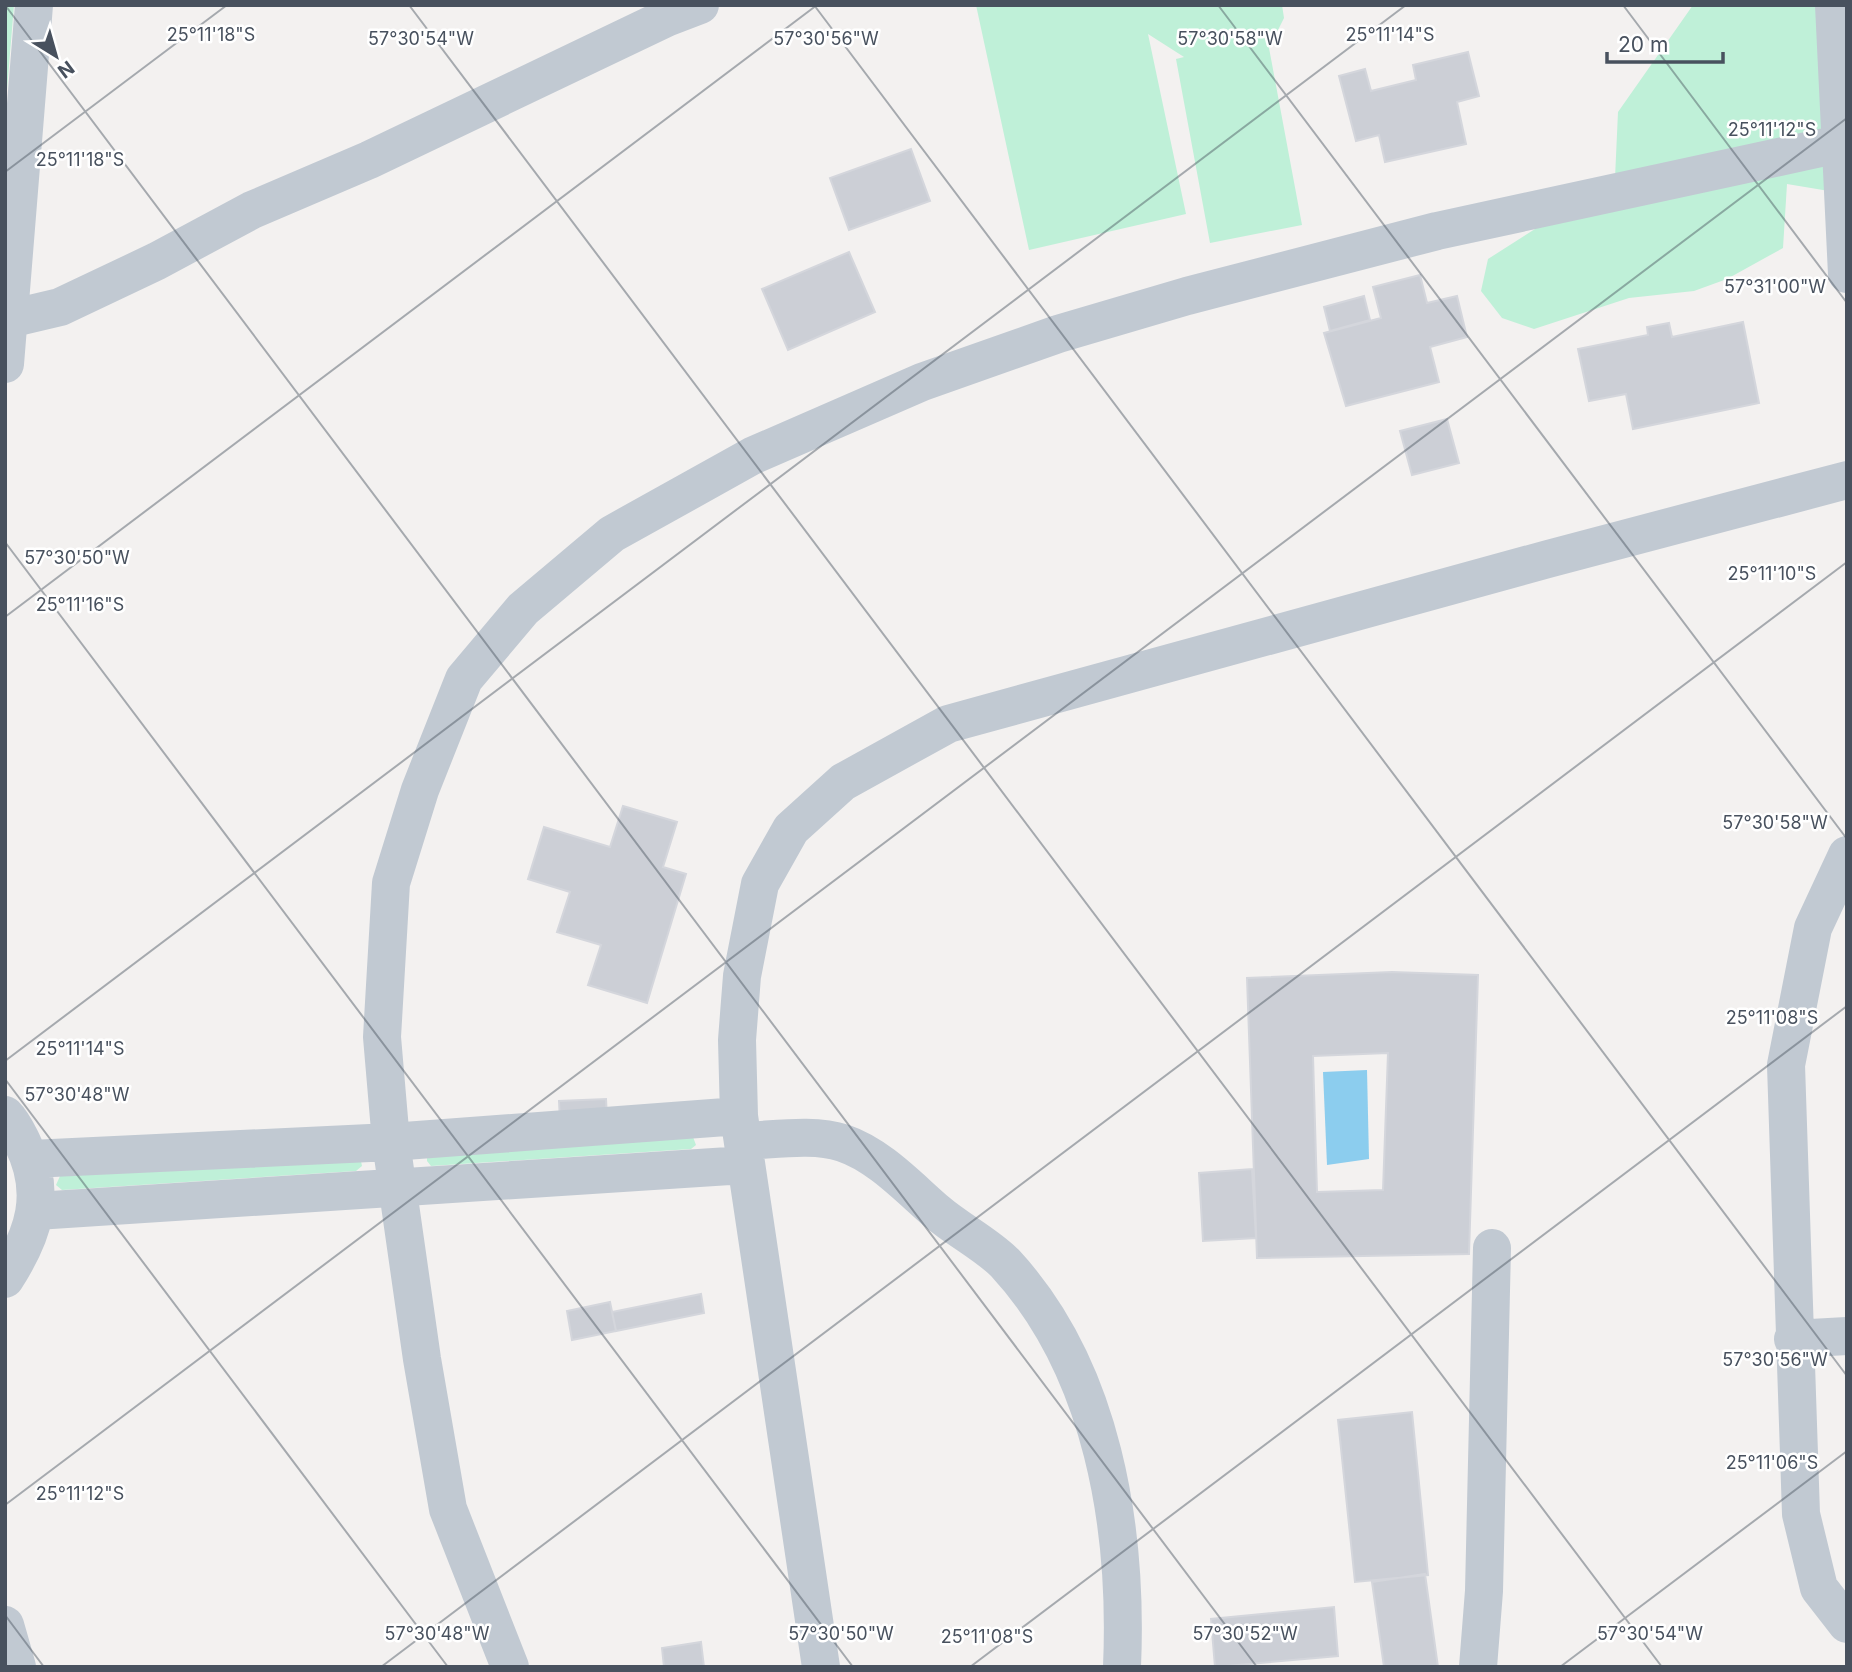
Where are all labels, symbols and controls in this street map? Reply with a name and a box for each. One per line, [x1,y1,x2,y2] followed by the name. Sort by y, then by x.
[21,21,91,91] north arrow
[1607,21,1722,65] scale bar
[167,24,255,45] text: 25°11'18"S
[1345,24,1435,45] text: 25°11'14"S
[368,28,474,49] text: 57°30'54"W
[773,28,879,49] text: 57°30'56"W
[1177,28,1283,49] text: 57°30'58"W
[1618,32,1668,57] text: 20 m
[53,56,79,83] text: N
[1728,119,1816,140] text: 25°11'12"S
[36,149,124,170] text: 25°11'18"S
[1724,276,1826,297] text: 57°31'00"W
[24,547,130,568] text: 57°30'50"W
[1728,563,1816,584] text: 25°11'10"S
[36,594,124,615] text: 25°11'16"S
[1722,812,1828,833] text: 57°30'58"W
[1726,1007,1818,1028] text: 25°11'08"S
[35,1038,125,1059] text: 25°11'14"S
[25,1084,130,1105] text: 57°30'48"W
[1722,1349,1828,1370] text: 57°30'56"W
[1726,1452,1818,1473] text: 25°11'06"S
[36,1483,124,1504] text: 25°11'12"S
[385,1623,490,1644] text: 57°30'48"W
[788,1623,894,1644] text: 57°30'50"W
[1192,1623,1298,1644] text: 57°30'52"W
[1597,1623,1703,1644] text: 57°30'54"W
[941,1626,1033,1647] text: 25°11'08"S

